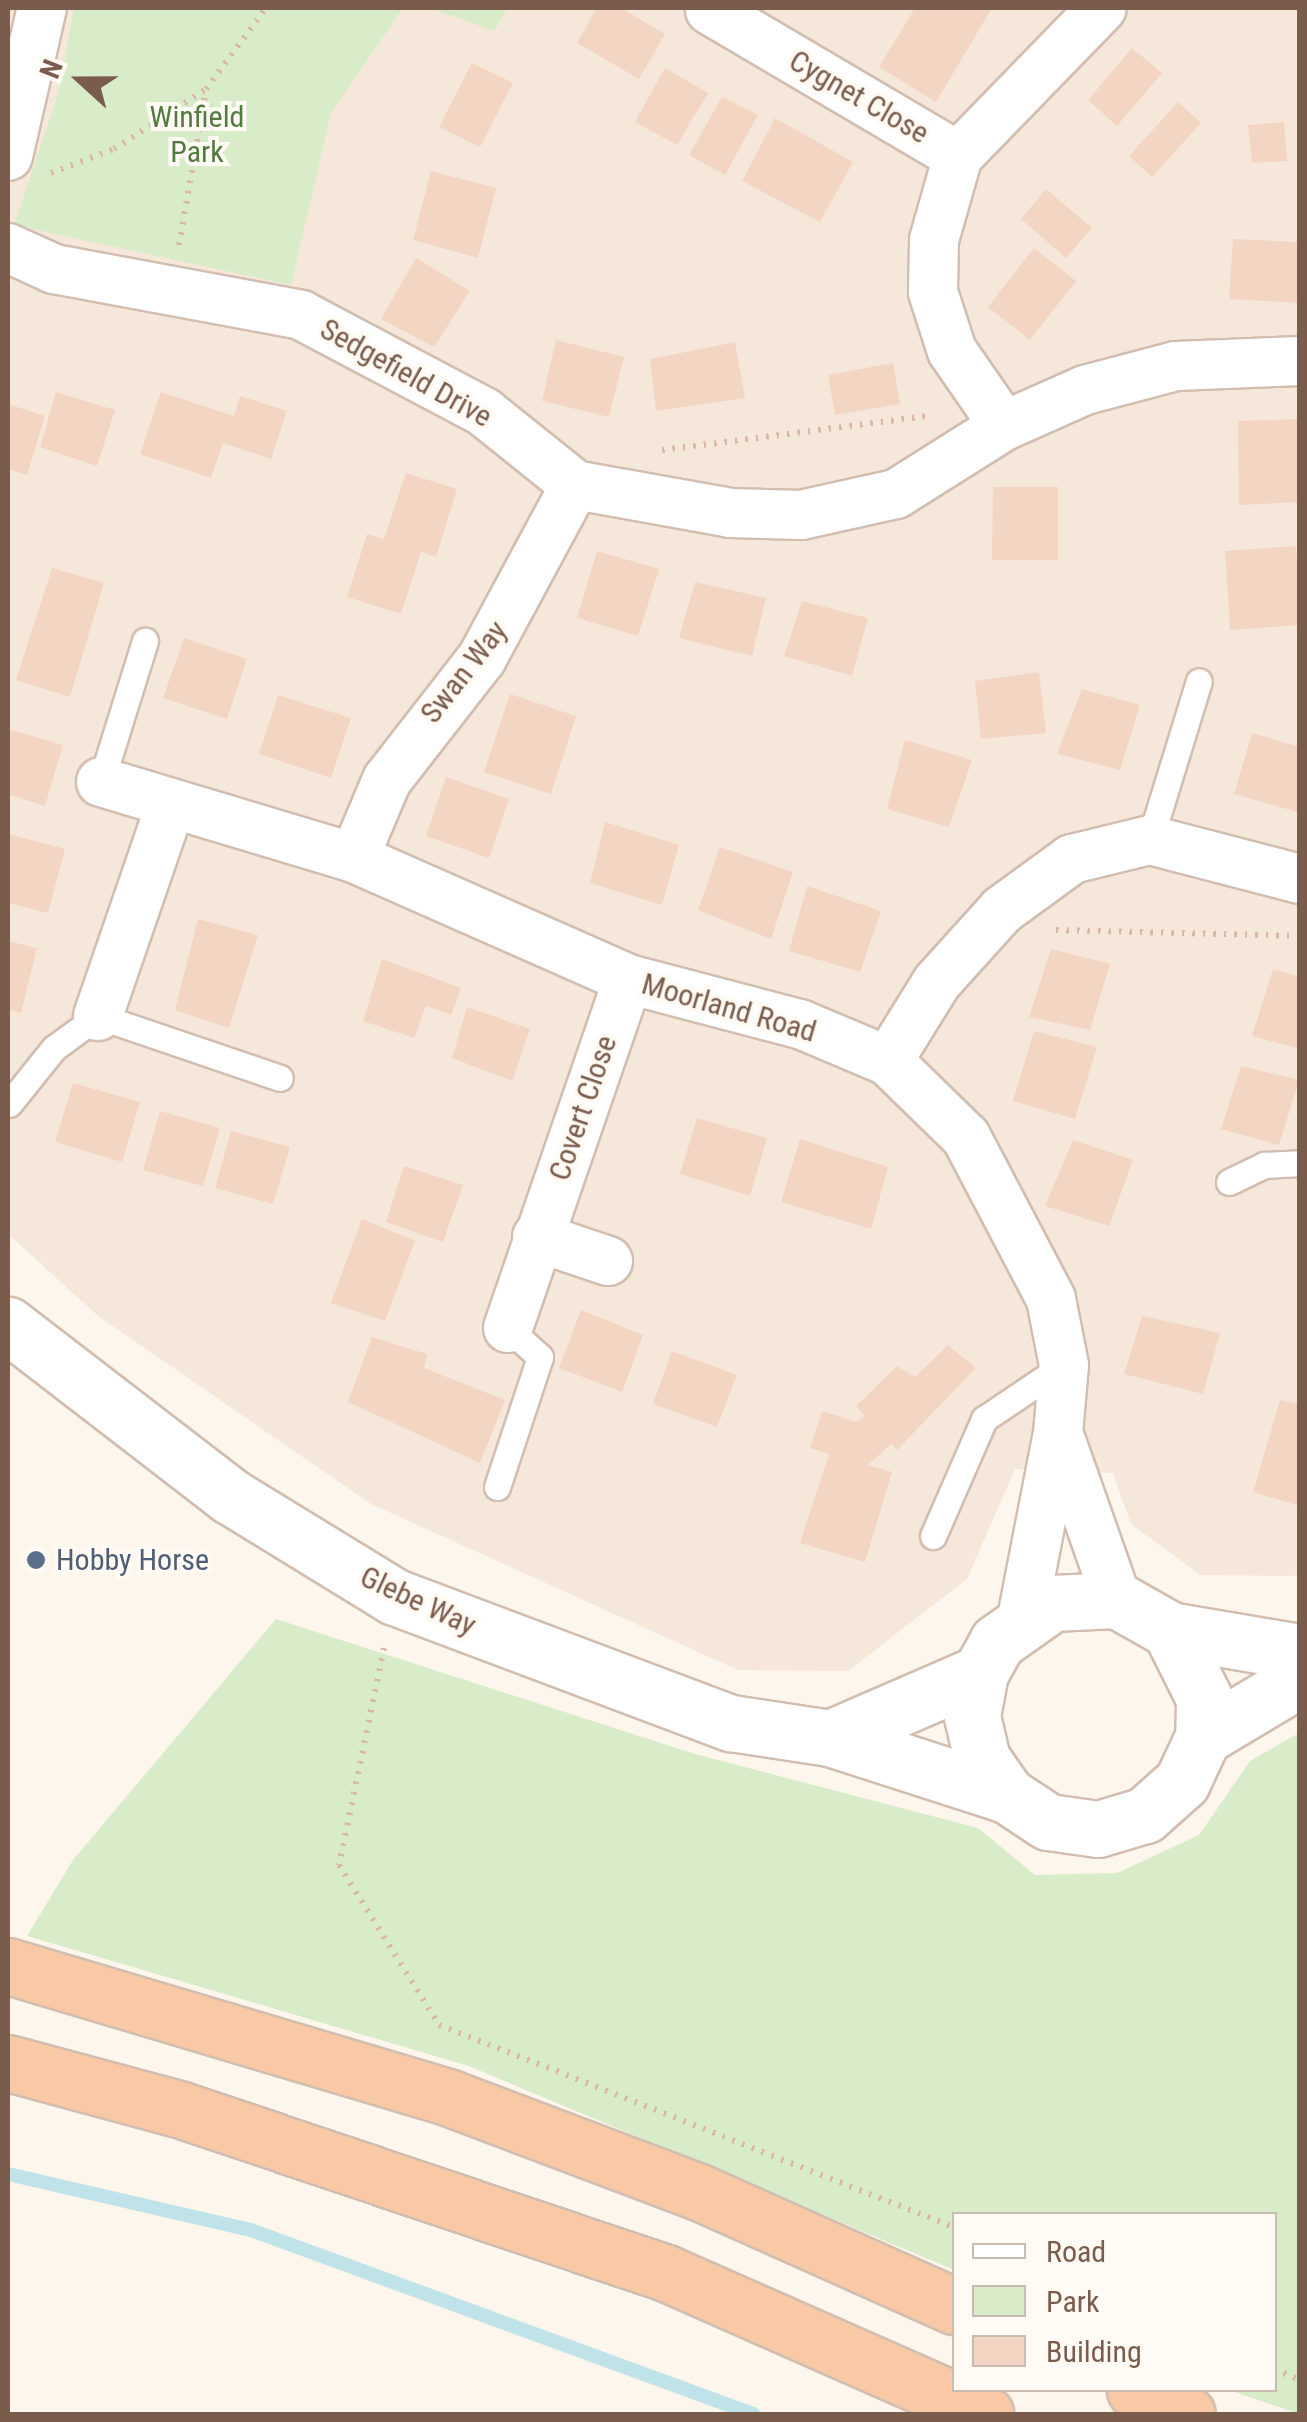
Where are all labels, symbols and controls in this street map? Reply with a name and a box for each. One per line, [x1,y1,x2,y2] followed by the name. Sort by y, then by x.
[30,30,130,130] north arrow
[783,43,935,151] street label: Cygnet Close
[33,55,70,83] text: N
[150,99,244,170] park label: Winfield Park
[314,311,498,435] street label: Sedgefield Drive
[413,614,515,730] street label: Swan Way
[638,966,820,1050] street label: Moorland Road
[541,1031,625,1185] street label: Covert Close
[56,1542,209,1578] place label: Hobby Horse
[25,1549,47,1571] marker: Hobby Horse
[354,1559,482,1643] street label: Glebe Way
[952,2212,1277,2392] legend
[1046,2234,1106,2269] text: Road
[1046,2284,1100,2319] text: Park
[1046,2334,1142,2369] text: Building

